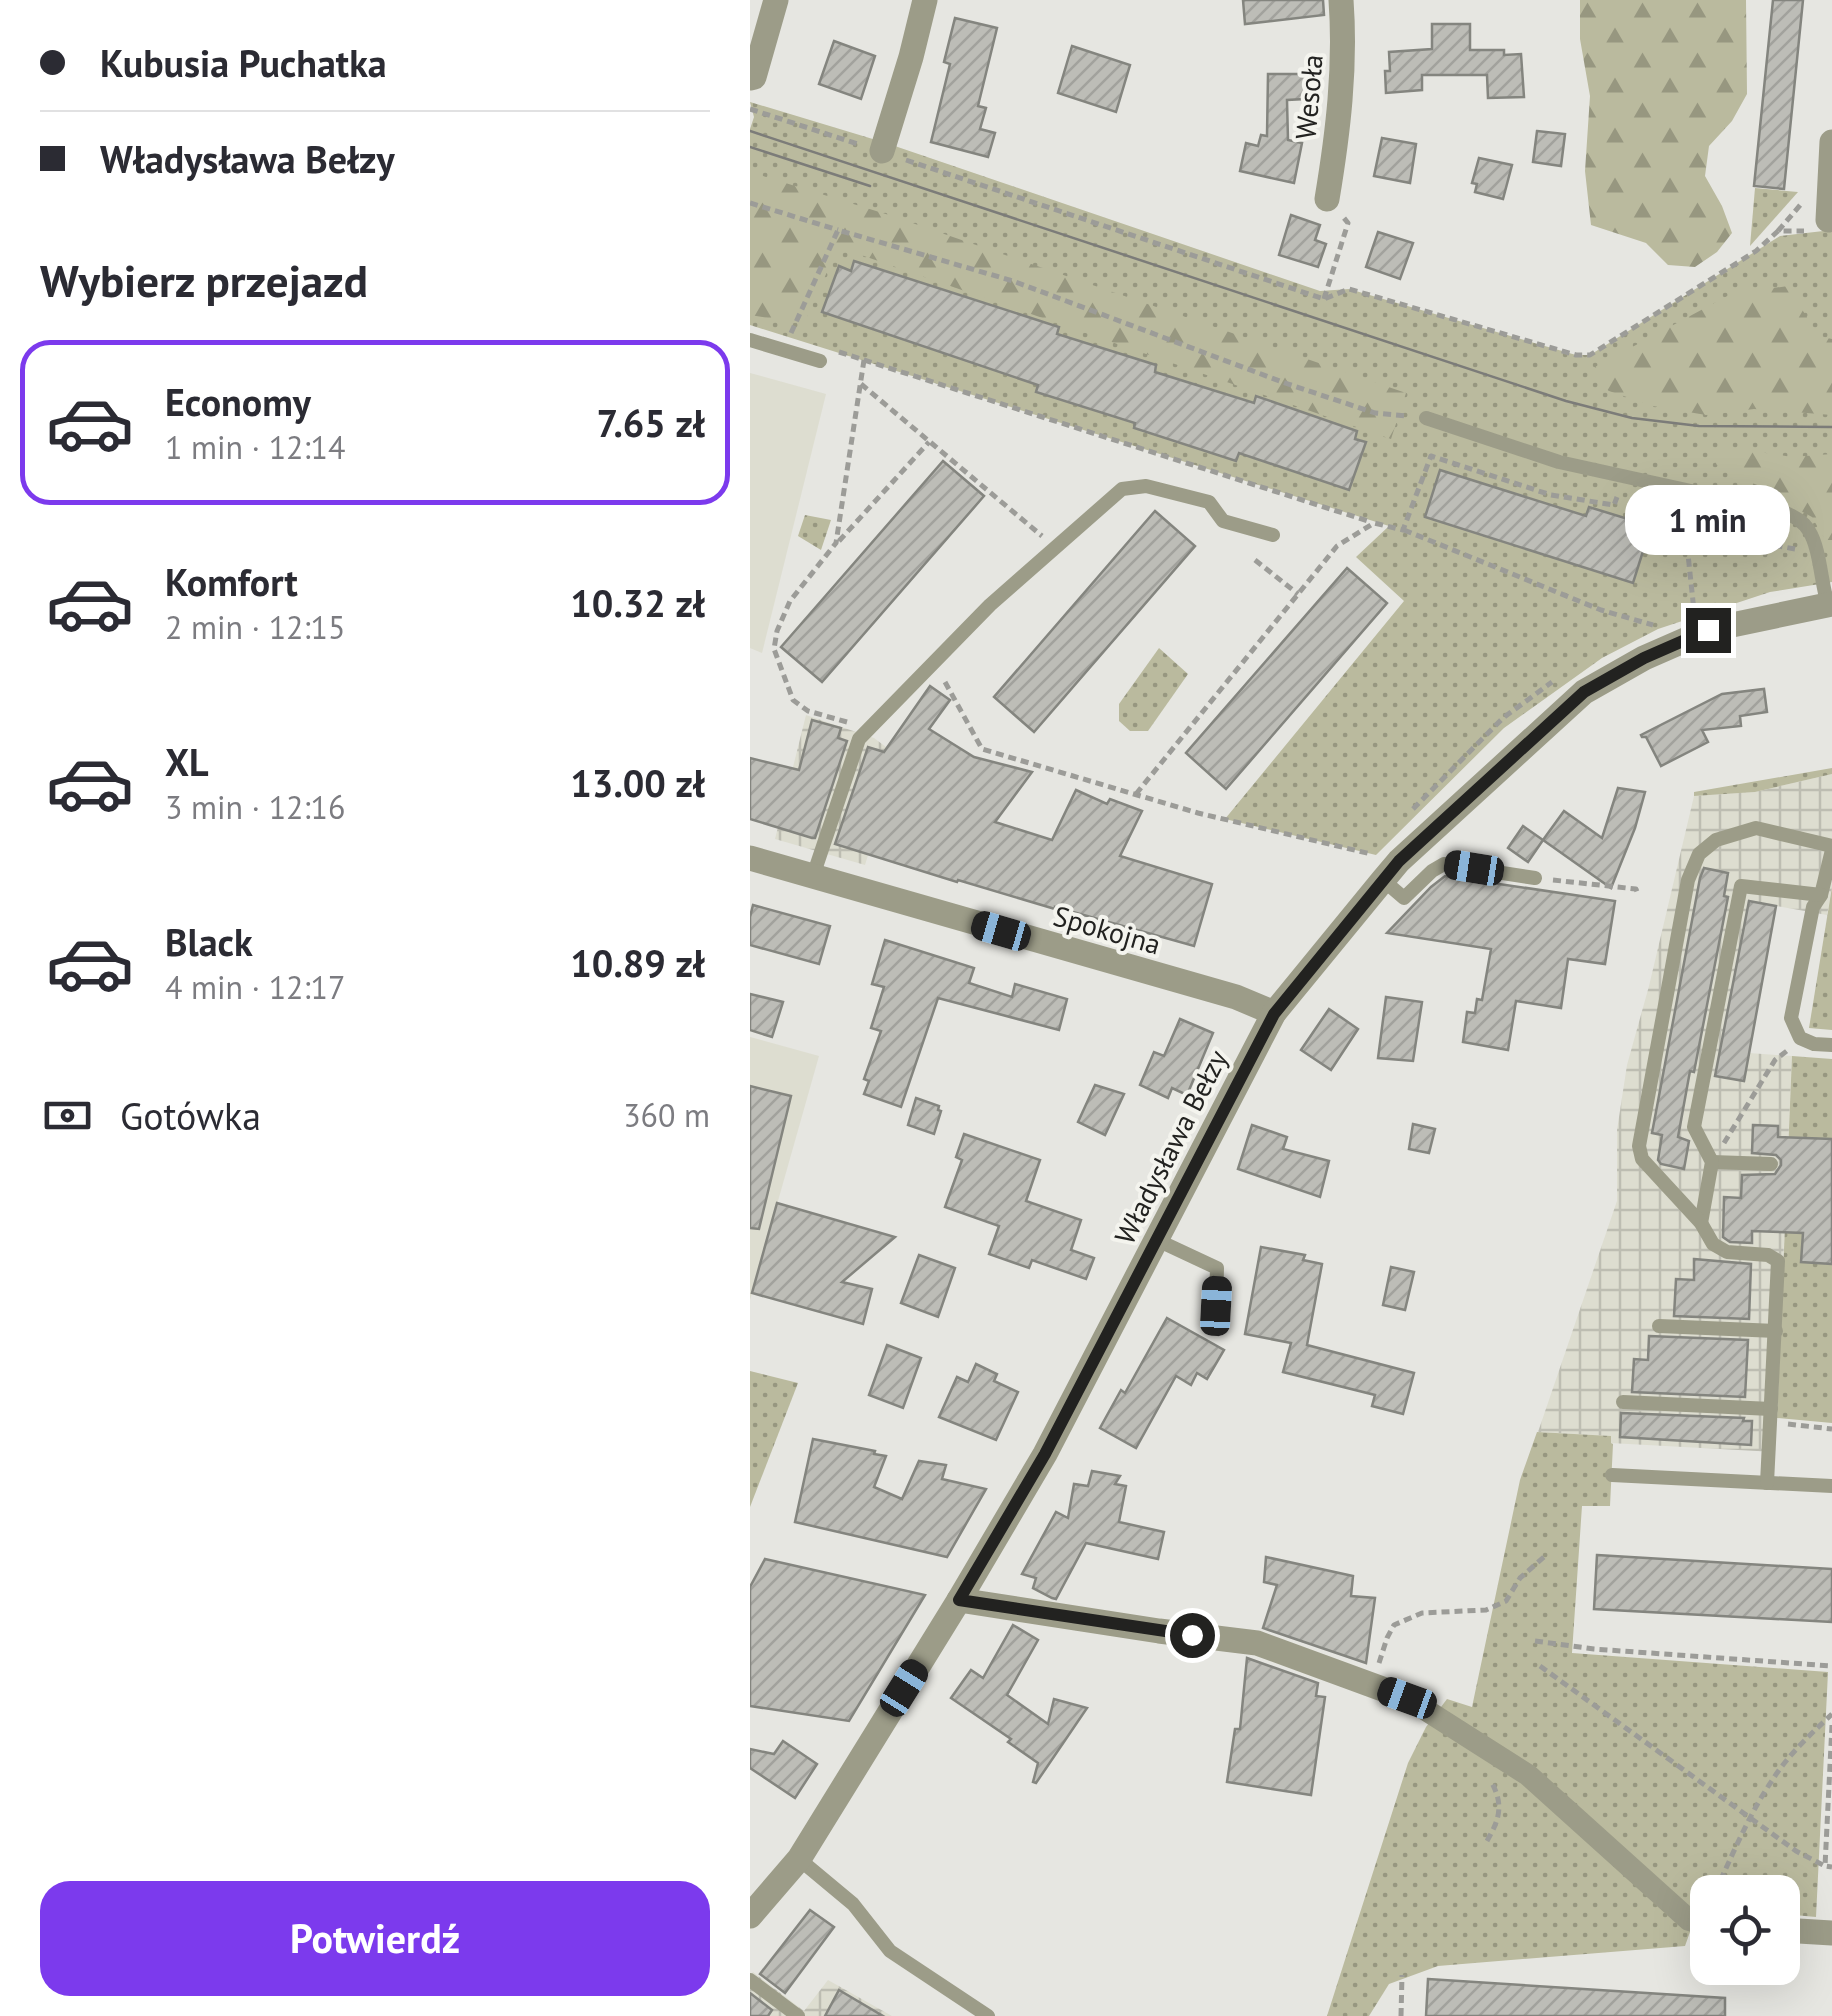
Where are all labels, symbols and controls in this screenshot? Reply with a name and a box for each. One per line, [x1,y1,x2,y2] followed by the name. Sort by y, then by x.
[100,38,387,87] text: Kubusia Puchatka
[1286,53,1331,141] street label: Wesoła
[100,134,395,183] text: Władysława Bełzy
[40,251,368,309] text: Wybierz przejazd
[165,377,311,426] text: Economy
[45,378,135,468] icon: car
[596,398,705,447] text: 7.65 zł
[165,426,345,468] text: 1 min · 12:14
[1626,485,1790,555] callout: 1 min
[1668,499,1747,541] text: 1 min
[165,557,298,606] text: Komfort
[45,558,135,648] icon: car
[570,578,705,627] text: 10.32 zł
[165,606,345,648] text: 2 min · 12:15
[1686,608,1731,653] route end
[165,737,209,786] text: XL
[45,738,135,828] icon: car
[570,758,705,807] text: 13.00 zł
[165,786,345,828] text: 3 min · 12:16
[1442,848,1506,888] car
[1049,897,1165,962] street label: Spokojna
[968,908,1034,954] car
[165,917,253,966] text: Black
[45,918,135,1008] icon: car
[570,938,705,987] text: 10.89 zł
[165,966,345,1008] text: 4 min · 12:17
[1106,1043,1235,1250] street label: Władysława Bełzy
[40,1088,95,1143] icon: cash
[120,1091,261,1140] text: Gotówka
[623,1094,710,1136] text: 360 m
[1199,1275,1233,1337] car
[1170,1613,1215,1658] route start
[875,1655,933,1721] car
[1374,1674,1440,1722] car
[1690,1875,1800,1985] map controls
[1690,1875,1800,1985] button: locate
[40,1881,710,1996] button: Potwierdź

